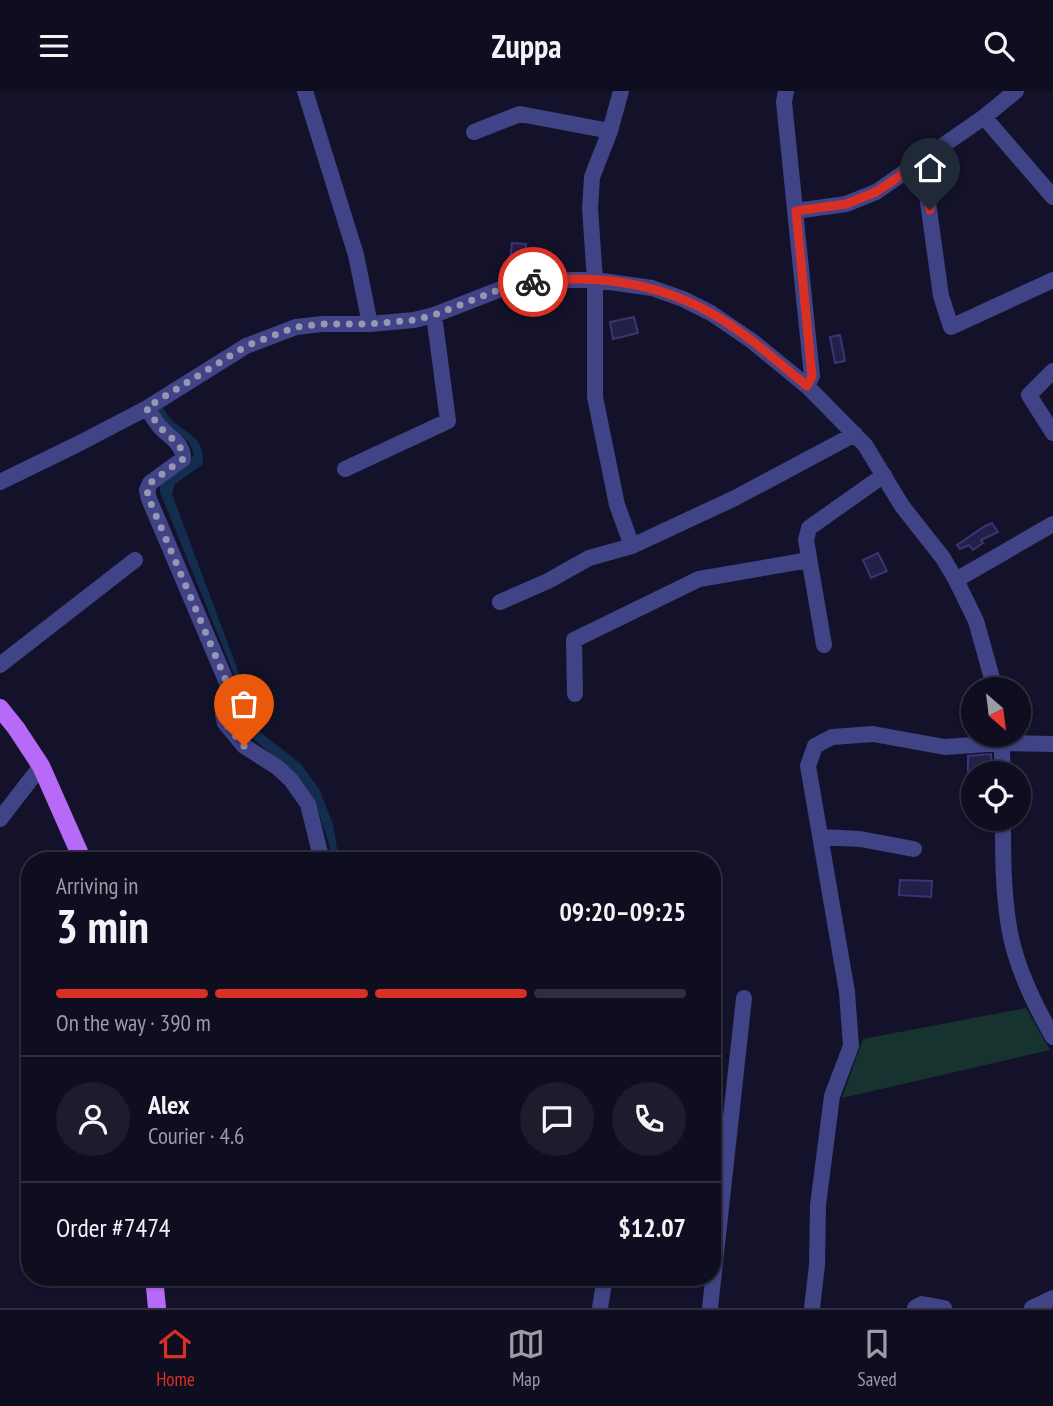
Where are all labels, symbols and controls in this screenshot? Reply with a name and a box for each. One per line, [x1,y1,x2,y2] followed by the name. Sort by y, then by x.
[491,25,562,67] text: Zuppa
[35,27,73,65] icon: menu
[980,27,1018,65] icon: search
[900,138,960,210] pin
[911,149,949,187] icon: home
[498,247,568,317] courier
[514,263,552,301] icon: bike
[214,674,274,746] pin
[961,677,1031,747] north arrow
[961,677,1031,831] map controls
[225,685,263,723] icon: bag
[961,761,1031,831] button: locate
[56,871,138,900] text: Arriving in
[559,895,686,928] text: 09:20–09:25
[56,896,149,956] text: 3 min
[56,1008,211,1037] text: On the way · 390 m
[56,1082,130,1156] button: person
[520,1082,594,1156] button: chat
[612,1082,686,1156] button: phone
[148,1088,189,1121] text: Alex
[148,1121,244,1150] text: Courier · 4.6
[56,1211,171,1244] text: Order #7474
[618,1211,686,1244] text: $12.07
[156,1325,195,1391] tab: Home
[507,1325,545,1391] tab: Map
[858,1325,897,1391] tab: Saved

